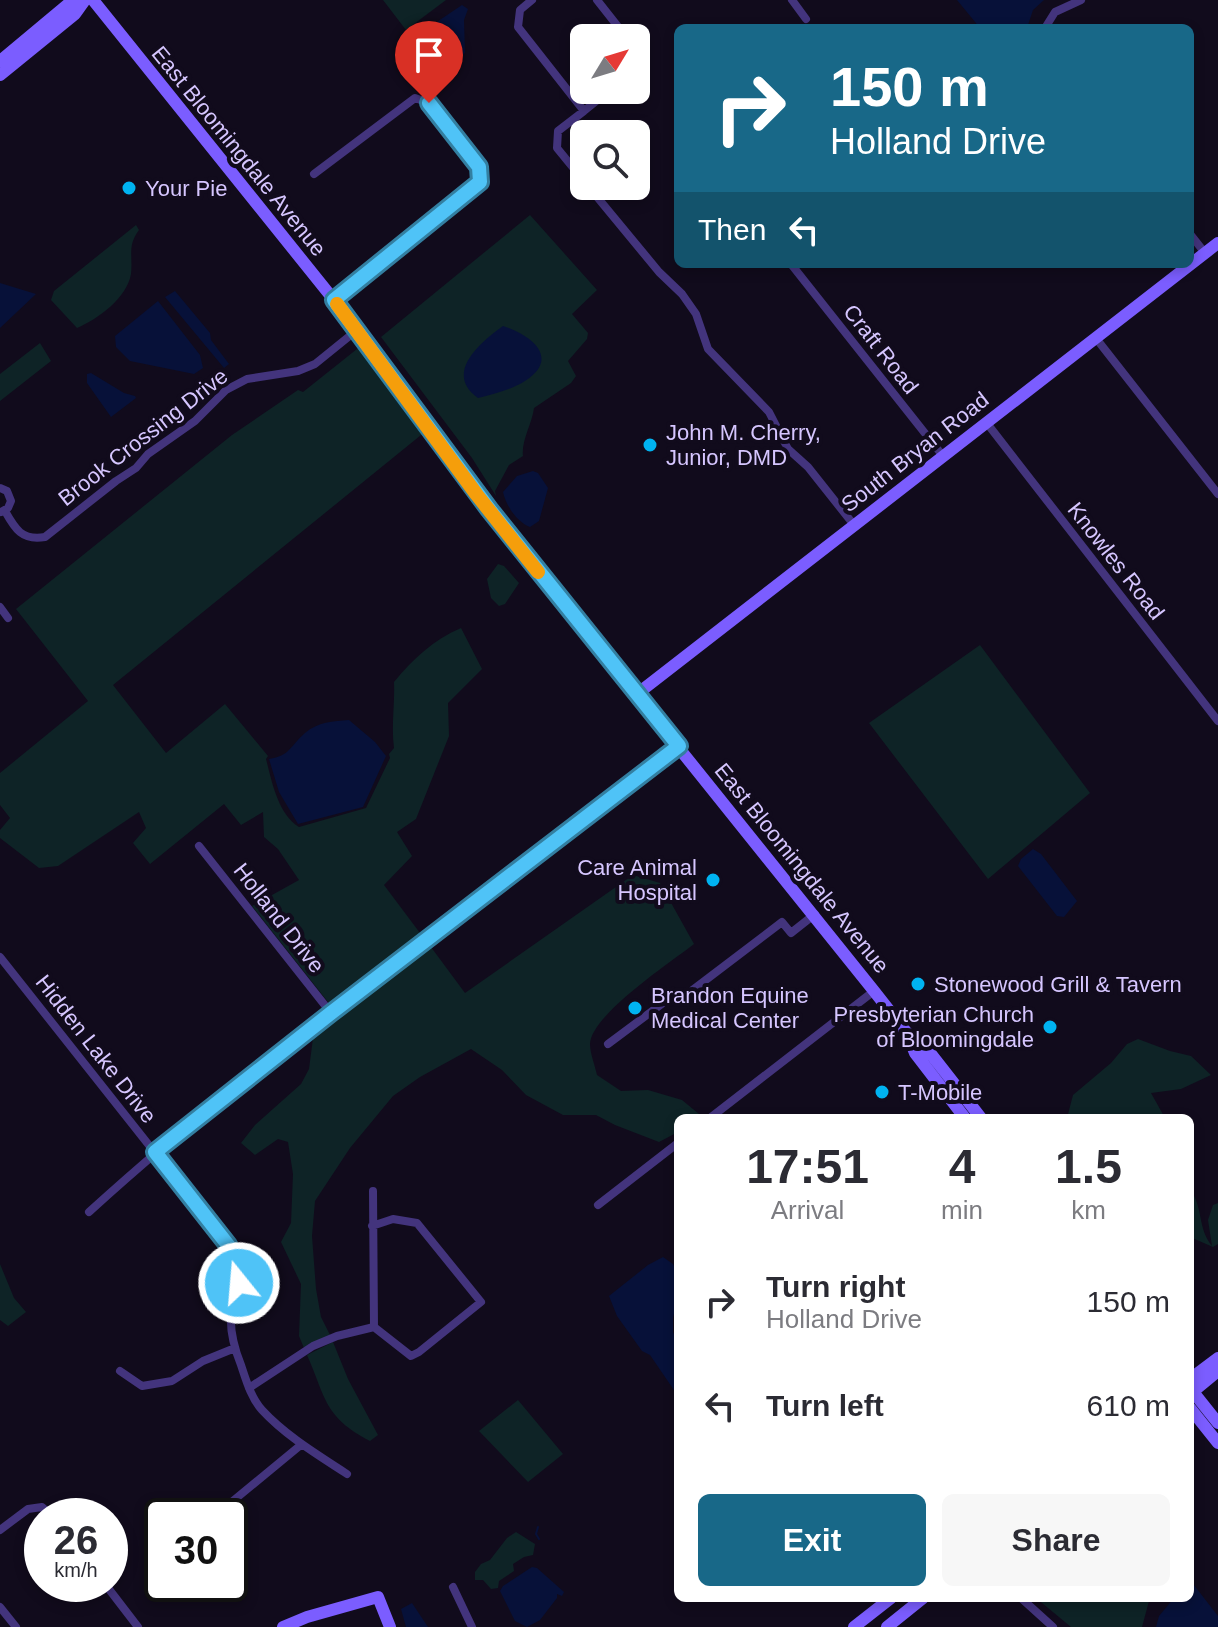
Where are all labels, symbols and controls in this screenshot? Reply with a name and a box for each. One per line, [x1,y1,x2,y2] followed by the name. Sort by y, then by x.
[395,21,463,103] pin
[570,24,650,104] north arrow
[570,24,650,200] map controls
[407,33,451,77] icon: arrive
[147,41,331,261] street label: East Bloomingdale Avenue
[830,55,989,118] text: 150 m
[698,56,802,160] icon: right
[570,120,650,200] button: search
[830,121,1046,162] text: Holland Drive
[145,176,227,201] place label: Your Pie
[120,179,138,197] marker: Your Pie
[782,208,826,252] icon: left
[698,213,766,246] text: Then
[838,299,924,399] street label: Craft Road
[53,363,233,511] street label: Brook Crossing Drive
[836,387,994,517] street label: South Bryan Road
[666,420,821,470] place label: John M. Cherry, Junior, DMD
[641,436,659,454] marker: John M. Cherry, Junior, DMD
[1062,497,1170,625] street label: Knowles Road
[710,758,894,978] street label: East Bloomingdale Avenue
[577,855,697,905] place label: Care Animal Hospital
[228,858,330,978] street label: Holland Drive
[704,871,722,889] marker: Care Animal Hospital
[30,970,162,1128] street label: Hidden Lake Drive
[934,972,1182,997] place label: Stonewood Grill & Tavern
[909,975,927,993] marker: Stonewood Grill & Tavern
[651,983,809,1033] place label: Brandon Equine Medical Center
[626,999,644,1017] marker: Brandon Equine Medical Center
[833,1002,1034,1052] place label: Presbyterian Church of Bloomingdale
[1041,1018,1059,1036] marker: Presbyterian Church of Bloomingdale
[898,1080,982,1105] place label: T-Mobile
[873,1083,891,1101] marker: T-Mobile
[746,1140,869,1193] text: 17:51
[949,1140,975,1193] text: 4
[1055,1140,1122,1193] text: 1.5
[771,1195,844,1225] text: Arrival
[941,1195,983,1225] text: min
[1071,1195,1106,1225] text: km
[197,1241,281,1325] position arrow
[766,1270,905,1303] text: Turn right
[698,1280,742,1324] icon: right
[1087,1285,1170,1318] text: 150 m
[766,1304,922,1334] text: Holland Drive
[698,1384,742,1428] icon: left
[766,1389,884,1422] text: Turn left
[1087,1389,1170,1422] text: 610 m
[698,1494,926,1586] button: Exit
[942,1494,1170,1586] button: Share
[144,1498,248,1602] speed limit sign: 30
[54,1518,98,1562] text: 26
[54,1559,98,1581] text: km/h

